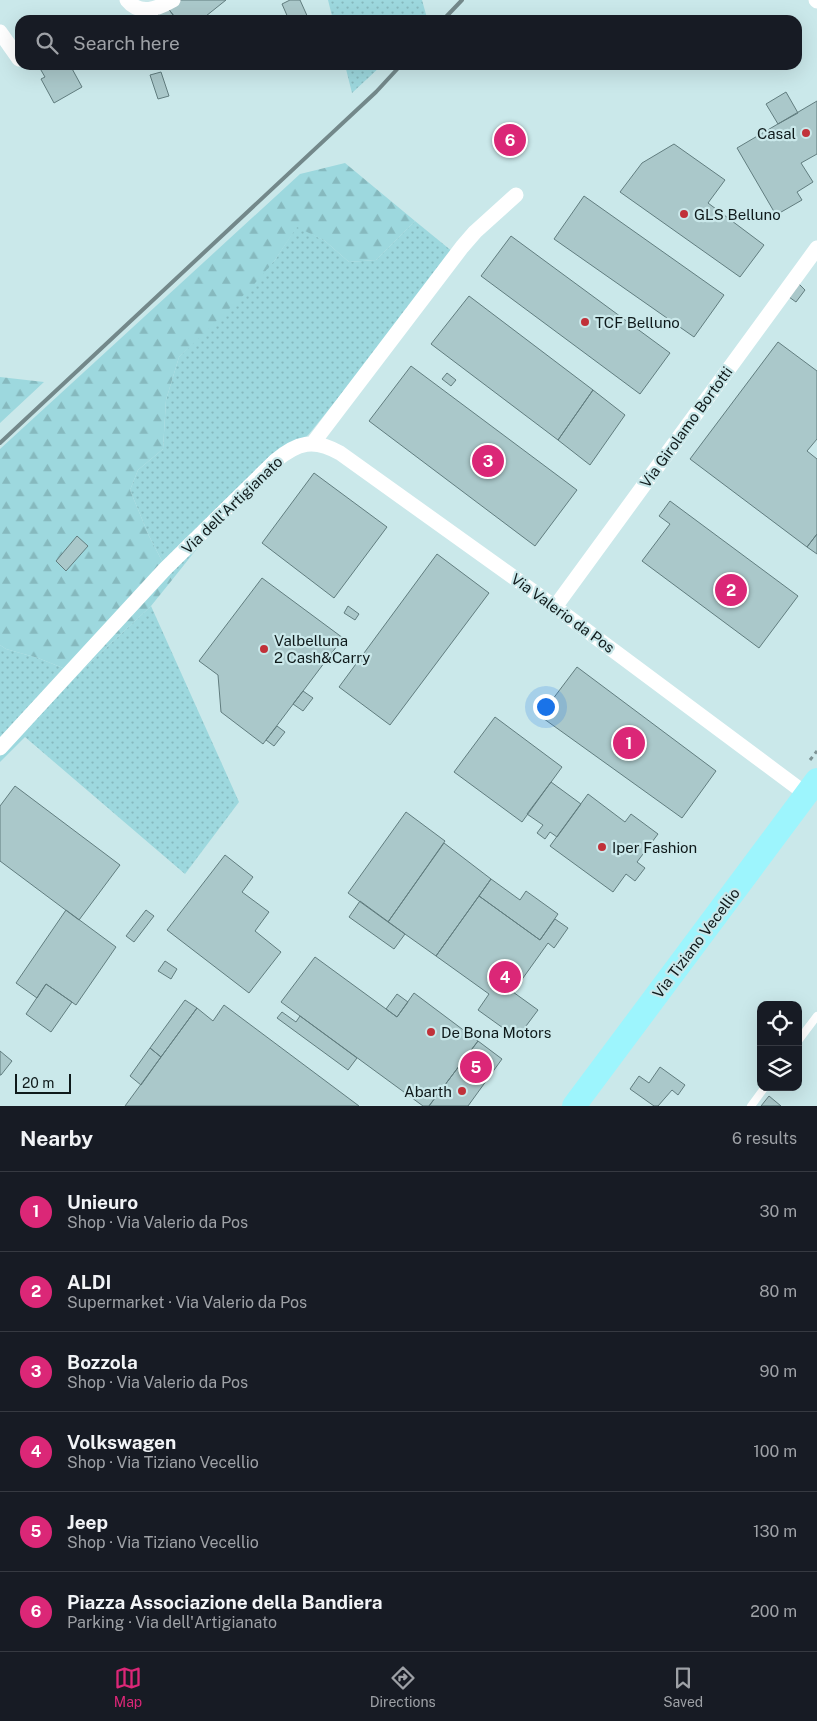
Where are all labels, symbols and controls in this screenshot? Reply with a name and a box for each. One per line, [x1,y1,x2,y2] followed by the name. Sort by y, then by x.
[15,15,802,70] search box
[33,29,61,57] icon: search
[73,32,180,54] text: Search here
[494,121,526,159] pin: 6
[757,125,796,142] place label: Casal
[800,127,812,139] marker: Casal
[694,206,781,223] place label: GLS Belluno
[678,208,690,220] marker: GLS Belluno
[595,314,680,331] place label: TCF Belluno
[579,316,591,328] marker: TCF Belluno
[636,363,736,491] street label: Via Girolamo Bortotti
[472,442,504,480] pin: 3
[178,453,286,557] street label: Via dell'Artigianato
[508,570,618,656] street label: Via Valerio da Pos
[715,571,747,609] pin: 2
[274,632,370,666] place label: Valbelluna 2 Cash&Carry
[258,643,270,655] marker: Valbelluna 2 Cash&Carry
[533,694,559,720] your location
[613,724,645,762] pin: 1
[612,839,697,856] place label: Iper Fashion
[596,841,608,853] marker: Iper Fashion
[649,885,743,1001] street label: Via Tiziano Vecellio
[489,958,521,996] pin: 4
[757,1001,802,1091] map controls
[757,1001,802,1046] button: locate
[441,1024,551,1041] place label: De Bona Motors
[425,1026,437,1038] marker: De Bona Motors
[757,1046,802,1091] button: layers
[460,1048,492,1086] pin: 5
[15,1071,71,1094] scale bar
[22,1075,54,1091] text: 20 m
[404,1083,452,1100] place label: Abarth
[456,1085,468,1097] marker: Abarth
[20,1126,93,1151] text: Nearby
[732,1129,797,1148] text: 6 results
[67,1191,138,1213] text: Unieuro
[33,1202,39,1221] text: 1
[760,1202,797,1221] text: 30 m
[67,1213,248,1232] text: Shop · Via Valerio da Pos
[67,1271,111,1293] text: ALDI
[31,1282,41,1301] text: 2
[759,1282,797,1301] text: 80 m
[67,1293,307,1312] text: Supermarket · Via Valerio da Pos
[67,1351,138,1373] text: Bozzola
[31,1362,41,1381] text: 3
[760,1362,797,1381] text: 90 m
[67,1373,248,1392] text: Shop · Via Valerio da Pos
[67,1431,176,1453] text: Volkswagen
[31,1442,41,1461] text: 4
[753,1442,797,1461] text: 100 m
[67,1453,259,1472] text: Shop · Via Tiziano Vecellio
[67,1511,108,1533] text: Jeep
[31,1522,41,1541] text: 5
[753,1522,797,1541] text: 130 m
[67,1533,259,1552] text: Shop · Via Tiziano Vecellio
[67,1591,383,1613] text: Piazza Associazione della Bandiera
[31,1602,41,1621] text: 6
[750,1602,797,1621] text: 200 m
[67,1613,277,1632] text: Parking · Via dell'Artigianato
[114,1664,142,1710] tab: Map
[370,1664,436,1710] tab: Directions
[663,1664,703,1710] tab: Saved

